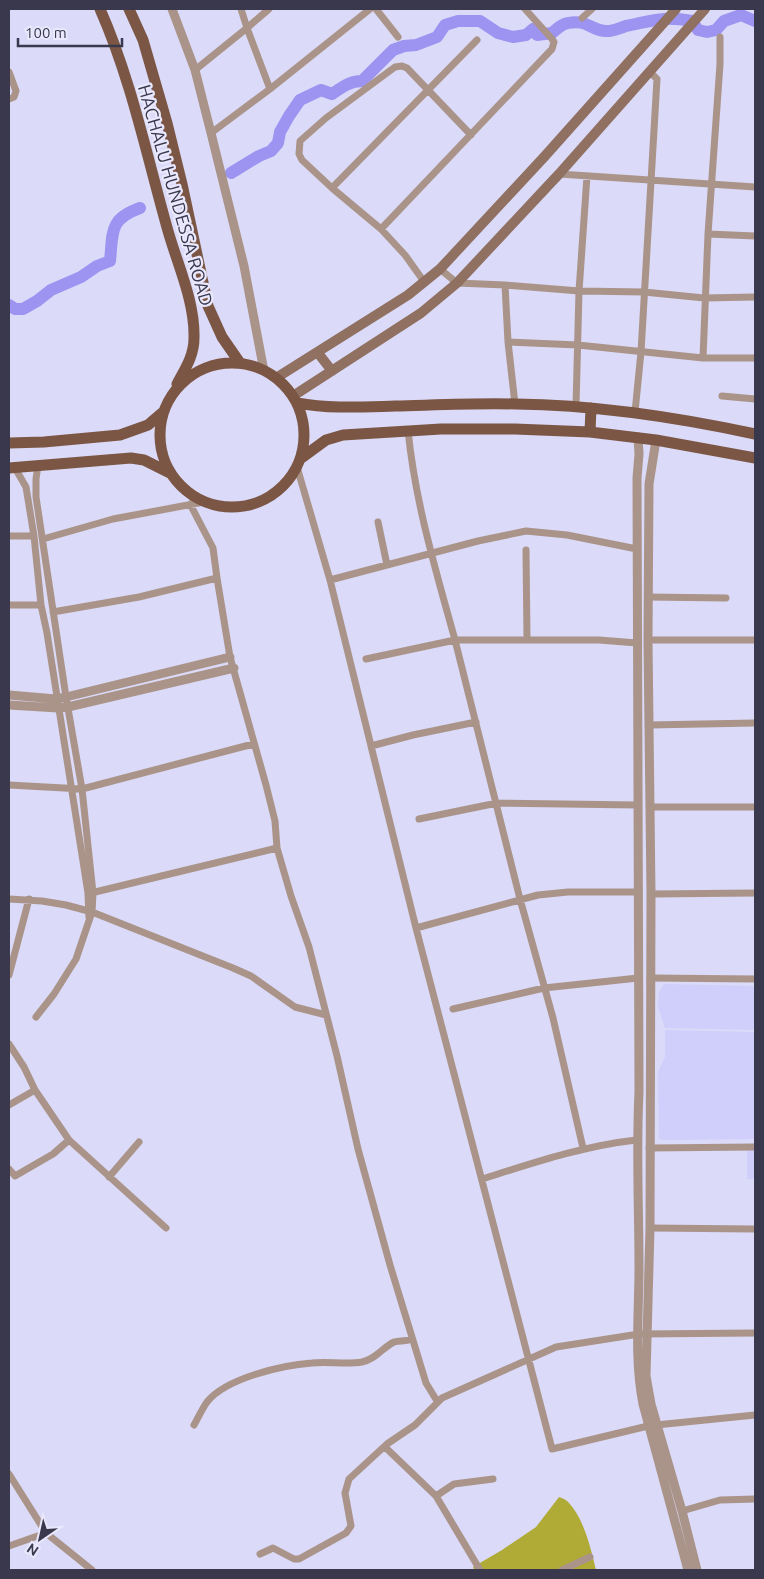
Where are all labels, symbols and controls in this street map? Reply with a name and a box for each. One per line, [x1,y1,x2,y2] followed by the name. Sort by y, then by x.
[18,15,121,47] scale bar
[25,24,67,41] text: 100 m
[135,82,217,308] street label: HACHALU HUNDESSA ROAD
[15,1514,65,1564] north arrow
[24,1540,42,1559] text: N

